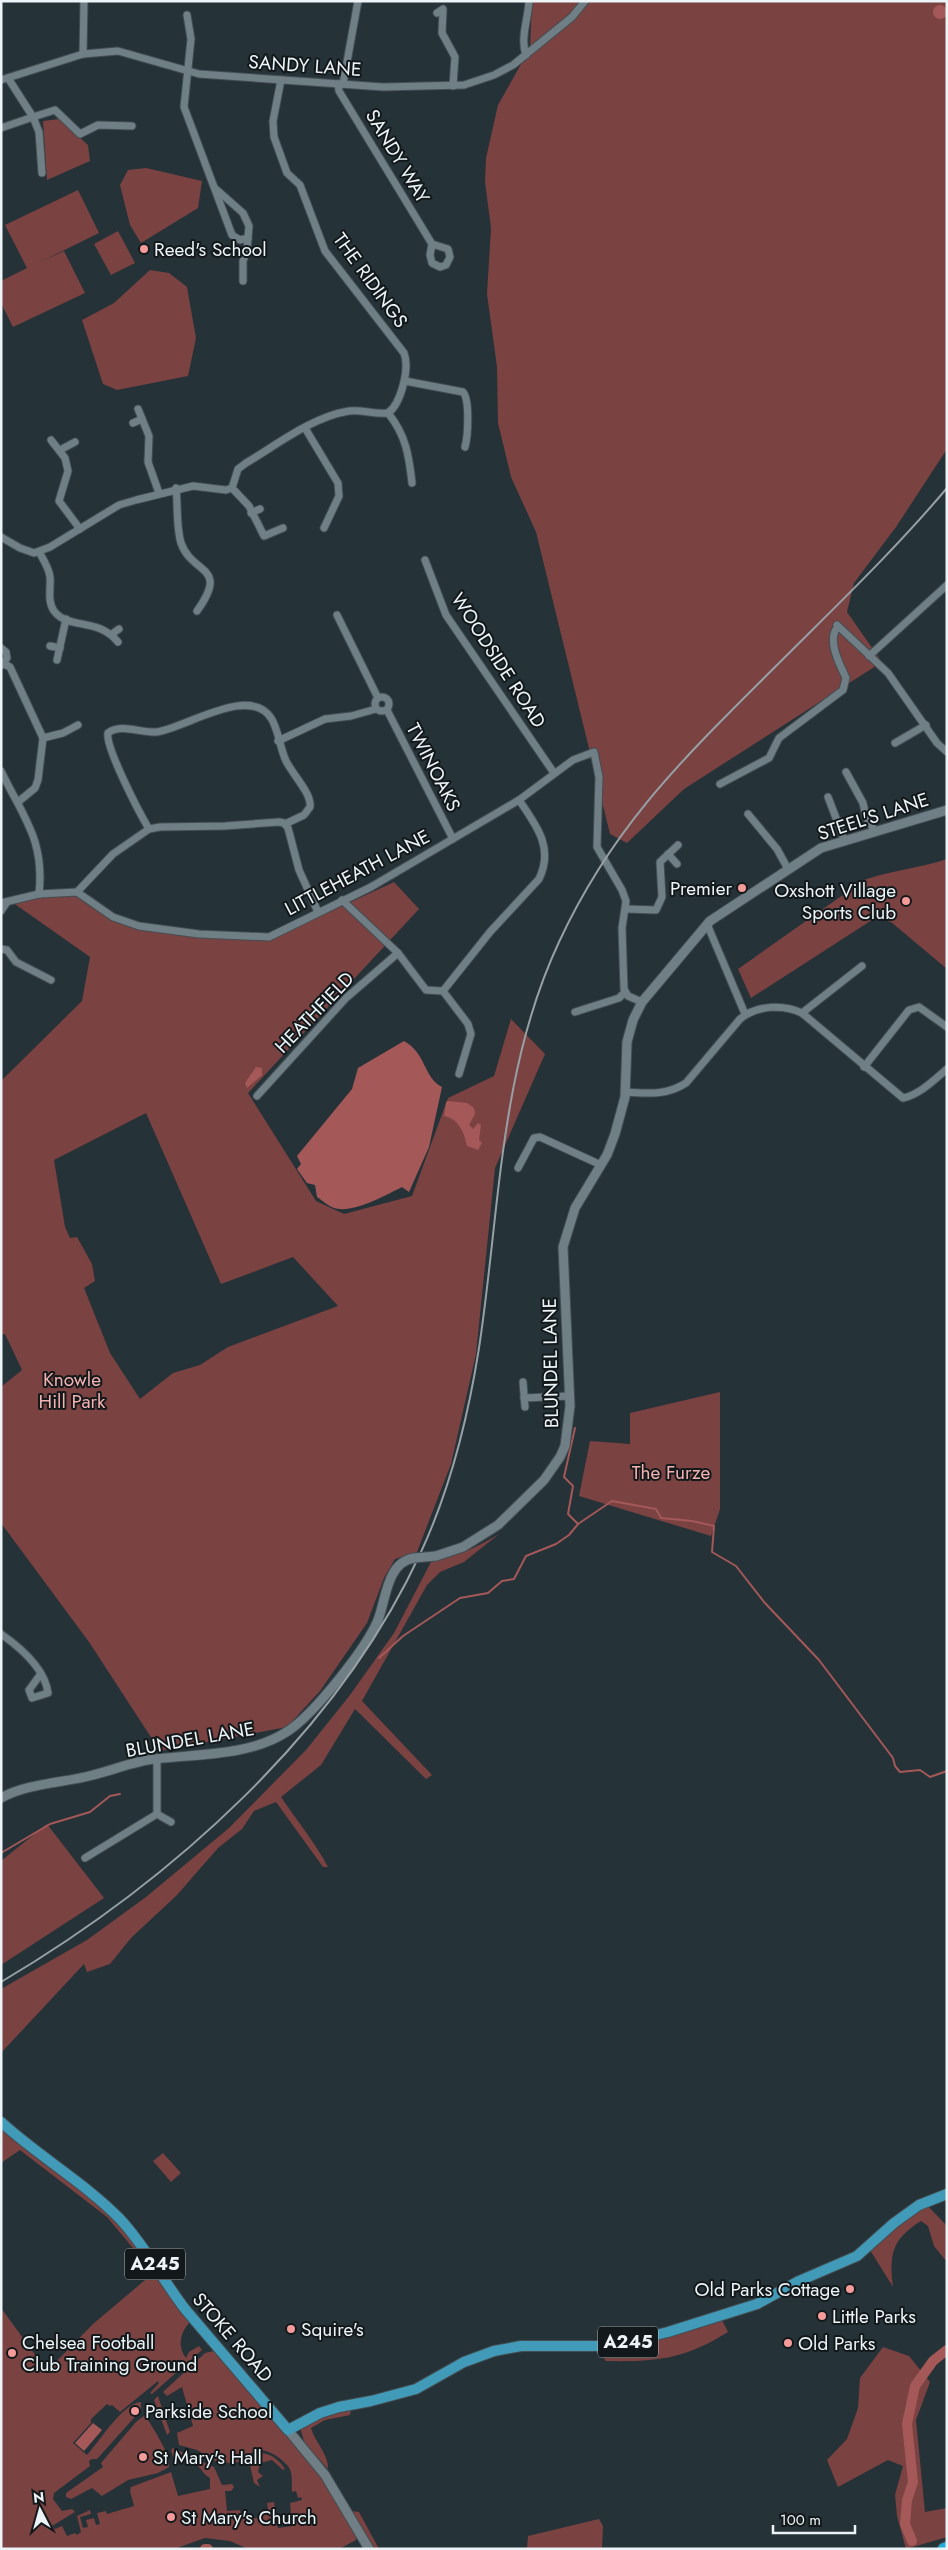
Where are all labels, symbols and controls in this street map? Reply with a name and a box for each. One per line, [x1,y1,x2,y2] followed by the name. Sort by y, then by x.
[248,48,362,83] street label: SANDY LANE
[359,104,436,209] street label: SANDY WAY
[327,227,414,333] street label: THE RIDINGS
[154,236,267,263] place label: Reed's School
[138,243,150,255] marker: Reed's School
[445,587,552,733] street label: WOODSIDE ROAD
[400,718,467,816] street label: TWINOAKS
[814,786,932,847] street label: STEEL'S LANE
[280,823,434,922] street label: LITTLEHEATH LANE
[670,875,732,902] place label: Premier
[774,877,896,926] place label: Oxshott Village Sports Club
[736,882,748,894] marker: Premier
[900,895,912,907] marker: Oxshott Village Sports Club
[269,966,360,1059] street label: HEATHFIELD
[536,1298,565,1428] street label: BLUNDEL LANE
[39,1366,106,1415] park label: Knowle Hill Park
[632,1459,711,1486] park label: The Furze
[124,1715,257,1764] street label: BLUNDEL LANE
[125,2248,185,2280] road number: A245
[695,2276,840,2303] place label: Old Parks Cottage
[844,2283,856,2295] marker: Old Parks Cottage
[186,2287,279,2388] street label: STOKE ROAD
[832,2303,916,2330] place label: Little Parks
[816,2310,828,2322] marker: Little Parks
[301,2316,364,2343] place label: Squire's
[285,2323,297,2335] marker: Squire's
[598,2326,658,2358] road number: A245
[22,2329,197,2378] place label: Chelsea Football Club Training Ground
[798,2330,876,2357] place label: Old Parks
[782,2337,794,2349] marker: Old Parks
[6,2347,18,2359] marker: Chelsea Football Club Training Ground
[145,2398,272,2425] place label: Parkside School
[129,2405,141,2417] marker: Parkside School
[153,2444,262,2471] place label: St Mary's Hall
[137,2451,149,2463] marker: St Mary's Hall
[15,2485,65,2535] north arrow
[32,2487,45,2508] text: N
[773,2502,856,2534] scale bar
[181,2504,317,2531] place label: St Mary's Church
[780,2509,821,2531] text: 100 m
[165,2511,177,2523] marker: St Mary's Church

